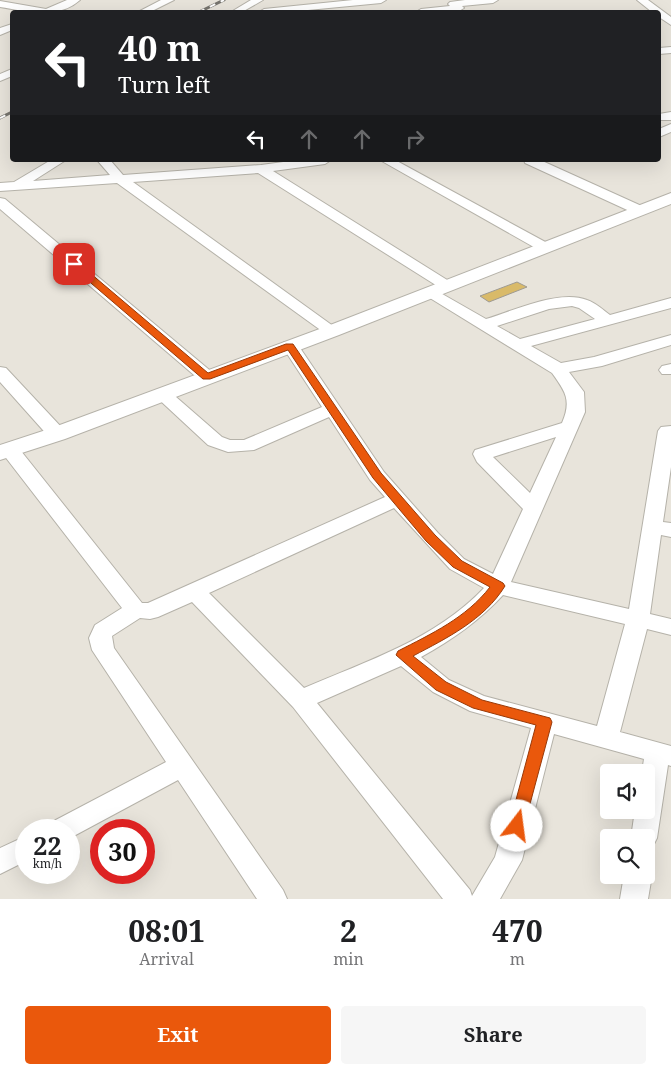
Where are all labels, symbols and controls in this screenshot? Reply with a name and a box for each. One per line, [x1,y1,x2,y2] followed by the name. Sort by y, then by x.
[118,24,201,71] text: 40 m
[35,30,100,95] icon: left
[118,69,210,99] text: Turn left
[242,125,270,153] icon: left
[295,125,323,153] icon: ahead
[348,125,376,153] icon: ahead
[401,125,429,153] icon: right
[53,243,95,285] pin
[60,250,88,278] icon: arrive
[600,764,655,884] map controls
[600,764,655,819] button: sound
[490,799,542,851] position arrow
[90,819,155,884] speed limit sign: 30
[33,828,62,862] text: 22
[600,829,655,884] button: search
[33,855,62,872] text: km/h
[128,910,205,951] text: 08:01
[340,910,357,951] text: 2
[492,910,543,951] text: 470
[139,948,194,970] text: Arrival
[333,948,364,970] text: min
[510,948,525,970] text: m
[25,1006,331,1064] button: Exit
[341,1006,646,1064] button: Share

